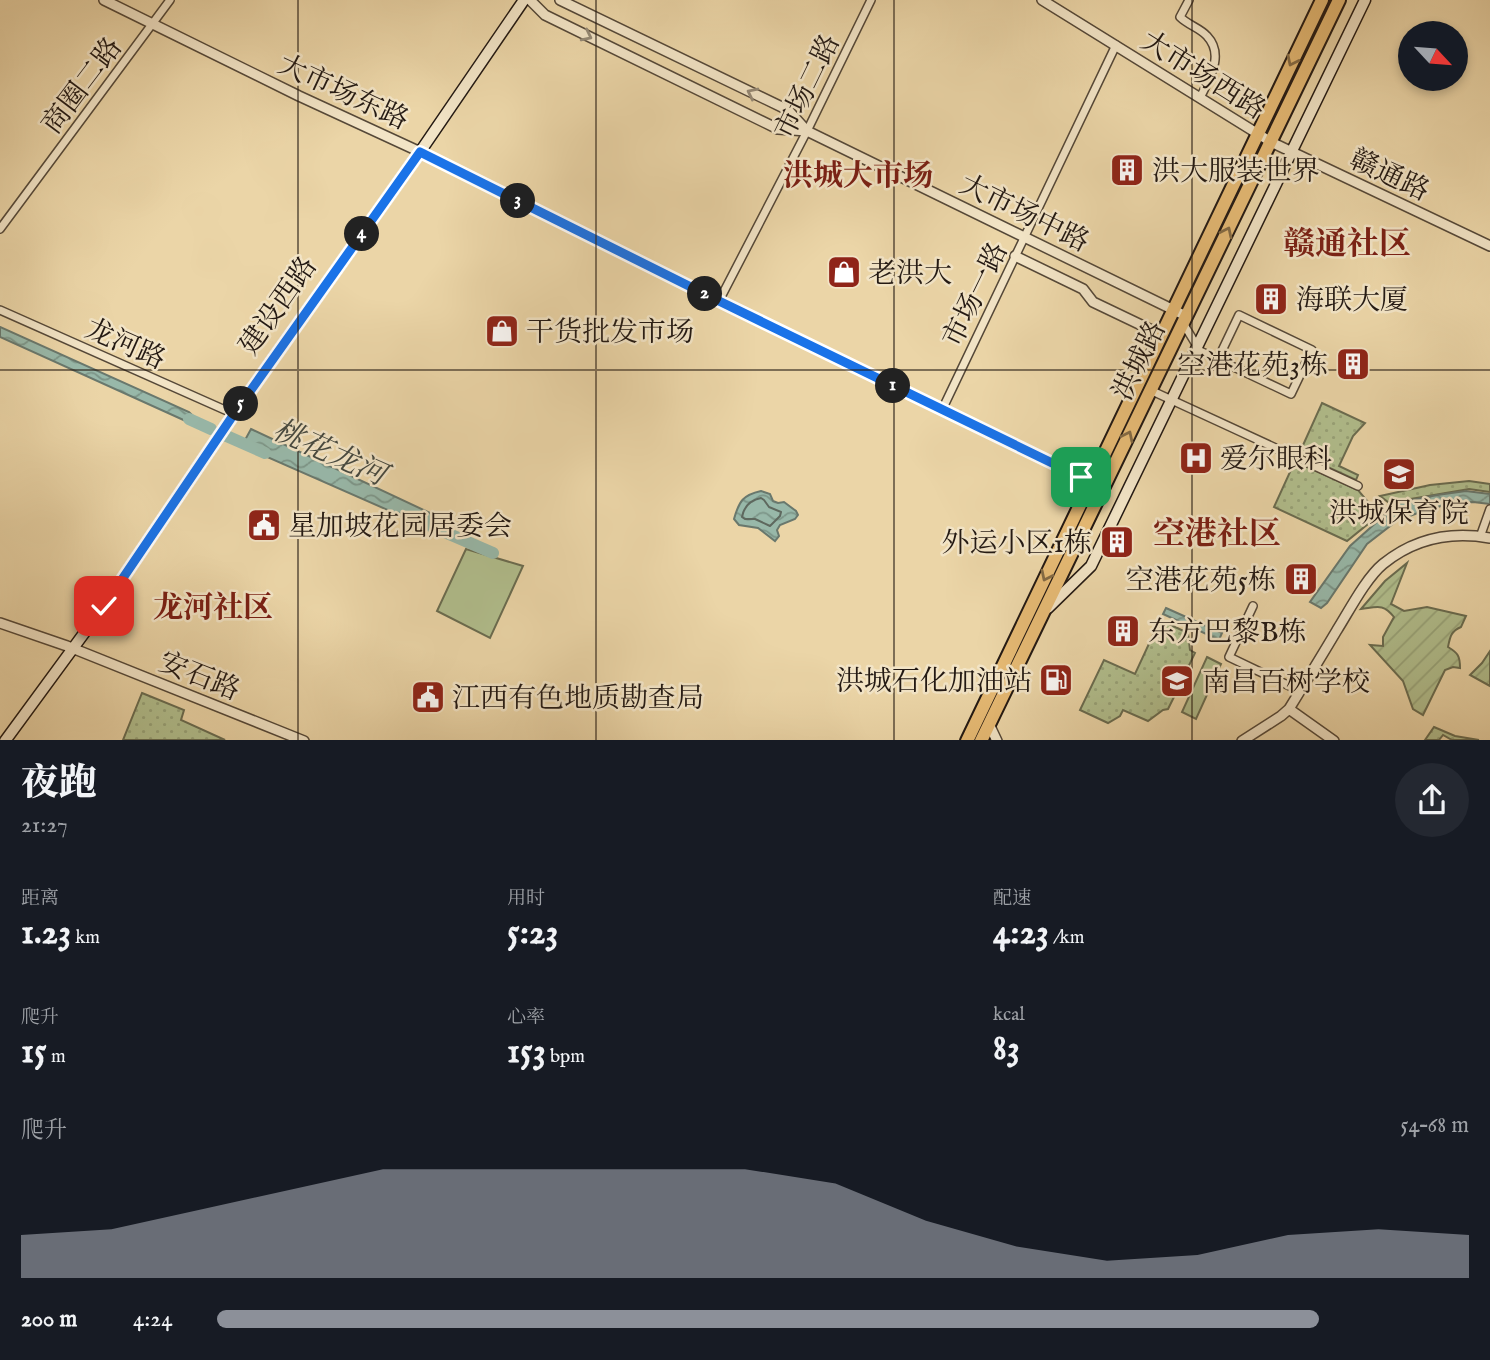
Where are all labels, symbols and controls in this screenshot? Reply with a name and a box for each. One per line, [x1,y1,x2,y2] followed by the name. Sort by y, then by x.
[1398,21,1468,91] north arrow
[1398,21,1468,91] map controls
[1134,24,1271,128] street label: 大市场西路
[580,27,592,41] one-way arrow
[768,29,849,145] street label: 市场二路
[35,31,131,142] street label: 商圈二路
[272,48,414,139] street label: 大市场东路
[1287,54,1301,66] one-way arrow
[747,87,759,101] one-way arrow
[1343,143,1434,210] street label: 赣通路
[1108,151,1146,189] building icon: 洪大服装世界
[1152,155,1320,190] place label: 洪大服装世界
[783,158,933,196] district label: 洪城大市场
[953,168,1094,261] street label: 大市场中路
[500,184,536,218] pin: 3
[514,188,521,212] text: 3
[344,216,380,252] pin: 4
[357,221,366,245] text: 4
[1283,225,1411,266] district label: 赣通社区
[1219,227,1233,239] one-way arrow
[936,237,1017,353] street label: 市场一路
[233,251,326,362] street label: 建设西路
[825,253,863,291] shop icon: 老洪大
[868,257,952,292] place label: 老洪大
[688,276,722,312] pin: 2
[1252,280,1290,318] building icon: 海联大厦
[700,281,709,305] text: 2
[1296,284,1408,319] place label: 海联大厦
[79,312,170,378] street label: 龙河路
[483,312,521,350] shop icon: 干货批发市场
[526,316,694,351] place label: 干货批发市场
[1106,316,1174,407] street label: 洪城路
[1334,345,1372,383] building icon: 空港花苑3栋
[1178,349,1328,384] place label: 空港花苑3栋
[876,368,910,404] pin: 1
[889,373,896,397] text: 1
[224,386,258,422] pin: 5
[237,391,244,415] text: 5
[267,412,396,498] water label: 桃花龙河
[1120,431,1134,443] one-way arrow
[1177,439,1215,477] hospital icon: 爱尔眼科
[1220,443,1332,478] place label: 爱尔眼科
[1051,447,1111,507] pin
[1380,455,1418,493] school or university icon: 洪城保育院
[1062,458,1100,496] icon: arrive
[1329,497,1469,532] place label: 洪城保育院
[245,506,283,544] public building icon: 星加坡花园居委会
[288,510,512,545] place label: 星加坡花园居委会
[1153,515,1281,556] district label: 空港社区
[1098,523,1136,561] building icon: 外运小区1栋
[942,527,1092,562] place label: 外运小区1栋
[1282,560,1320,598] building icon: 空港花苑5栋
[1126,564,1276,599] place label: 空港花苑5栋
[1041,569,1055,581] one-way arrow
[74,576,134,636] pin
[85,587,123,625] icon: check
[153,590,273,628] district label: 龙河社区
[1104,612,1142,650] building icon: 东方巴黎B栋
[1148,616,1307,651] place label: 东方巴黎B栋
[154,645,245,709] street label: 安石路
[1037,661,1075,699] fuel station icon: 洪城石化加油站
[1158,662,1196,700] school or university icon: 南昌百树学校
[836,665,1032,700] place label: 洪城石化加油站
[1202,666,1370,701] place label: 南昌百树学校
[409,678,447,716] public building icon: 江西有色地质勘查局
[452,682,704,717] place label: 江西有色地质勘查局
[21,761,97,809] text: 夜跑
[1395,763,1469,837] button: share
[21,811,68,840] text: 21:27
[21,887,59,911] text: 距离
[507,887,545,911] text: 用时
[993,887,1031,911] text: 配速
[21,911,71,956] text: 1.23
[507,911,558,956] text: 5:23
[993,911,1049,956] text: 4:23
[71,926,100,950] text: km
[1049,926,1084,950] text: /km
[993,1003,1025,1027] text: kcal
[21,1006,59,1030] text: 爬升
[507,1006,545,1030] text: 心率
[993,1027,1020,1072] text: 83
[21,1030,47,1075] text: 15
[507,1030,546,1075] text: 153
[47,1045,66,1069] text: m
[546,1045,585,1069] text: bpm
[1400,1111,1469,1140] text: 54–68 m
[21,1116,67,1145] text: 爬升
[21,1305,77,1334] text: 200 m
[133,1305,172,1334] text: 4:24

